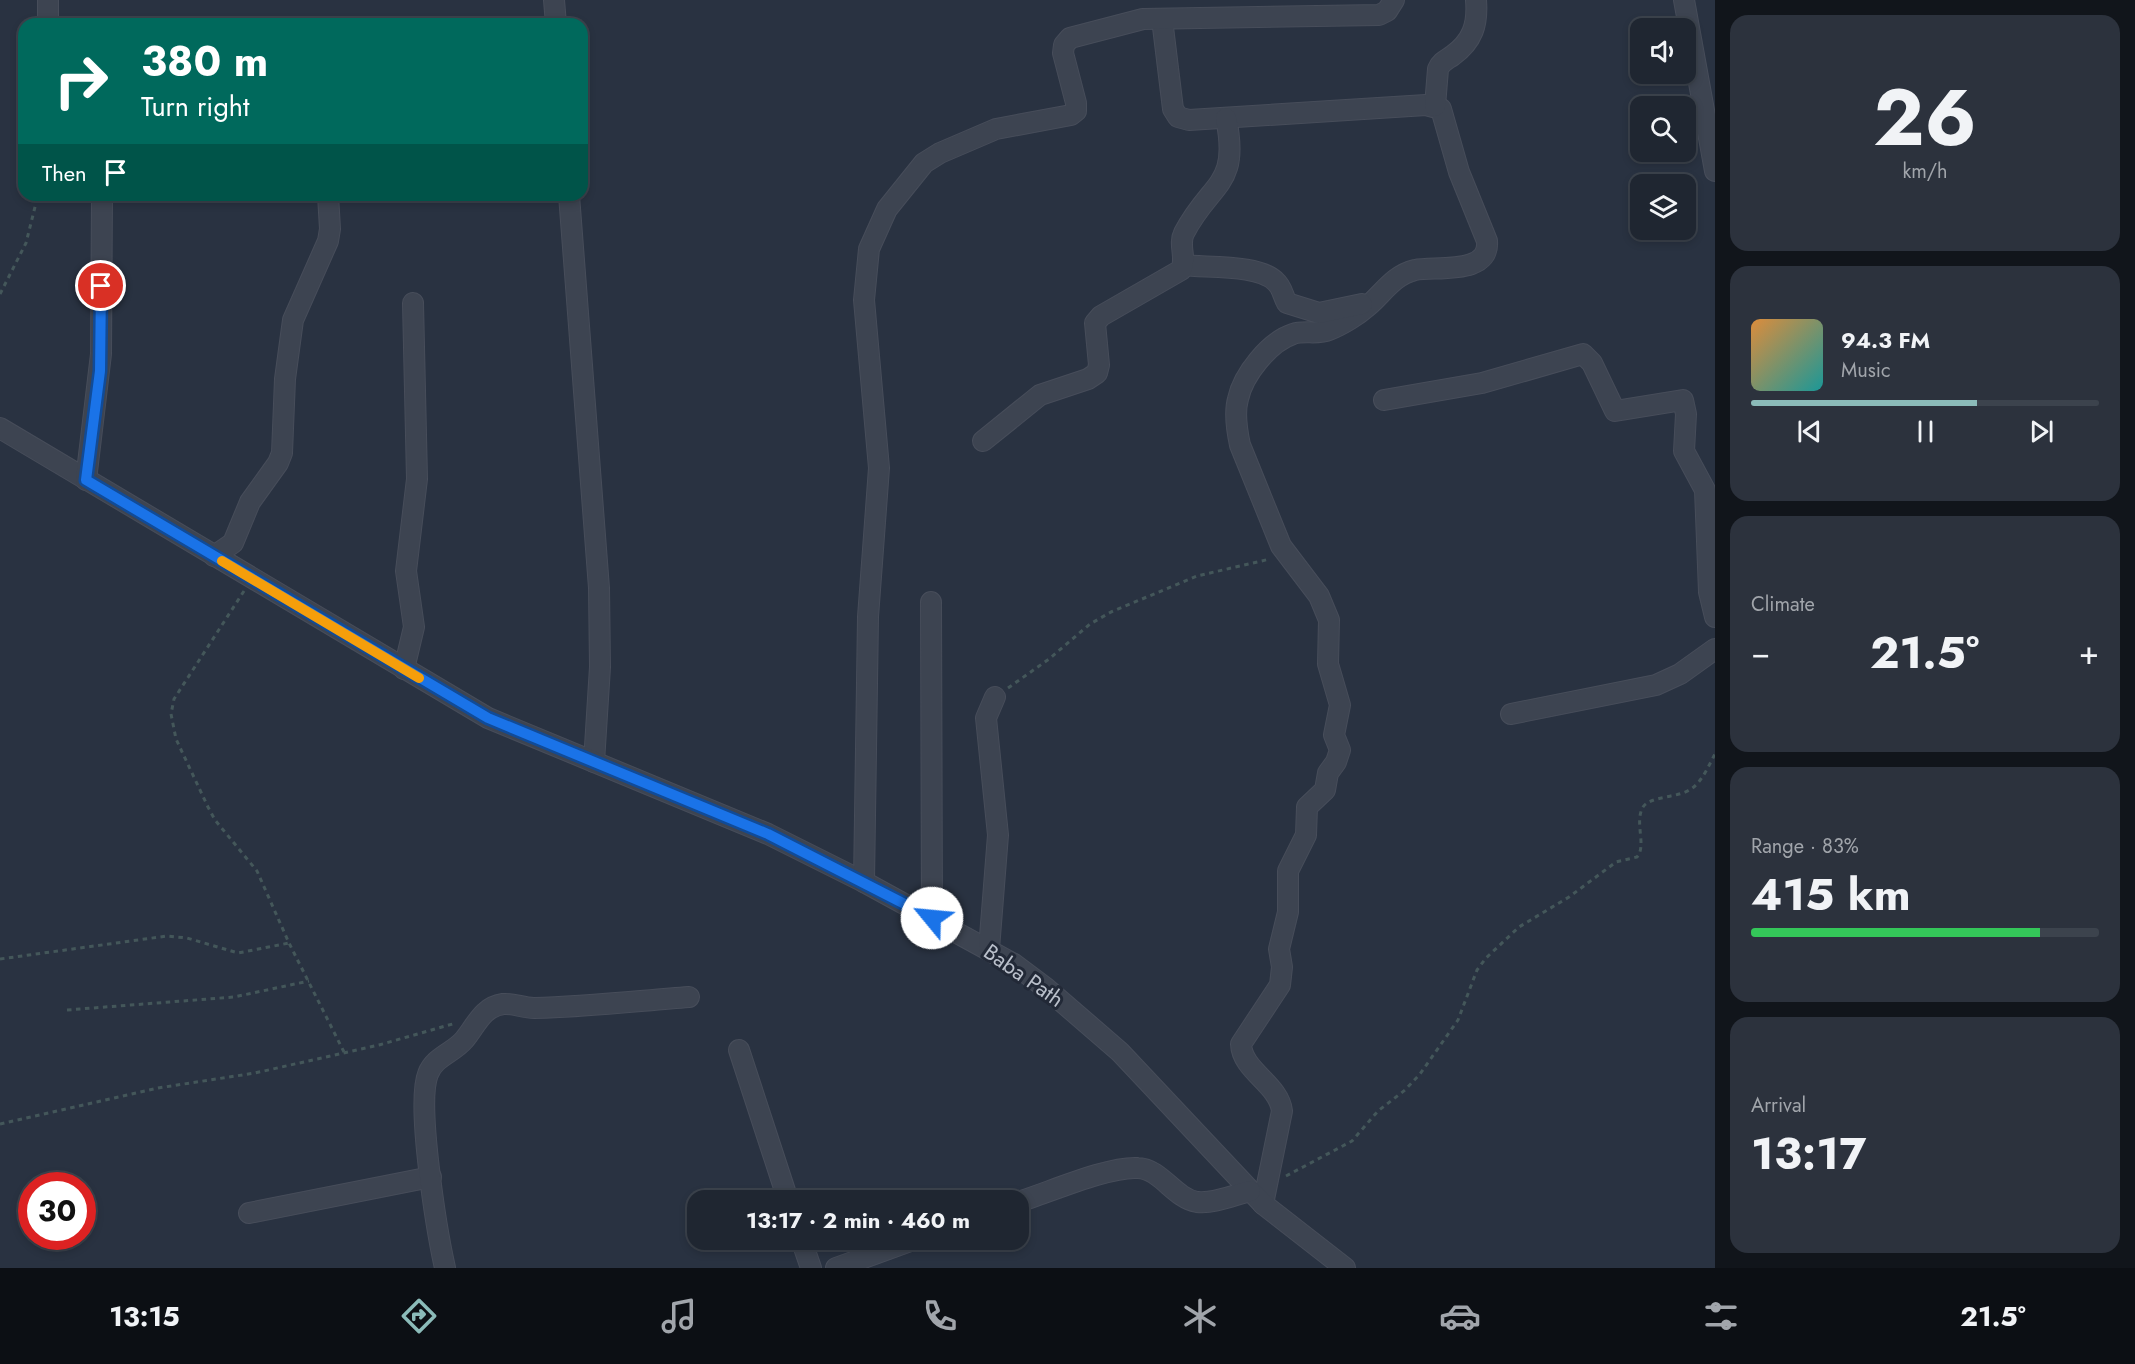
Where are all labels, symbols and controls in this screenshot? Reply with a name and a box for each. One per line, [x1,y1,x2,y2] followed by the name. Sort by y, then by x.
[1630,18,1696,240] map controls
[1630,18,1696,84] button: sound
[141,31,268,92] text: 380 m
[42,42,120,120] icon: right
[1873,62,1977,174] text: 26
[141,87,249,126] text: Turn right
[1630,96,1696,162] button: search
[99,156,132,189] icon: arrive
[42,157,87,189] text: Then
[1902,157,1948,186] text: km/h
[1630,174,1696,240] button: layers
[75,260,126,311] pin
[84,269,117,302] icon: arrive
[1841,324,1930,356] text: 94.3 FM
[1841,356,1891,385] text: Music
[1793,415,1826,448] icon: previous
[1909,415,1942,448] icon: pause
[2025,415,2058,448] icon: next
[1751,590,1815,619] text: Climate
[1870,620,1979,685] text: 21.5°
[1751,629,1770,676] text: −
[2079,629,2099,676] text: +
[1751,832,1859,861] text: Range · 83%
[1751,862,1911,927] text: 415 km
[900,886,964,950] position arrow
[977,936,1071,1014] street label: Baba Path
[1751,1091,1806,1120] text: Arrival
[1751,1121,1866,1186] text: 13:17
[18,1172,96,1250] speed limit sign: 30
[746,1204,970,1236] text: 13:17 · 2 min · 460 m
[398,1295,440,1337] icon: directions
[658,1295,700,1337] icon: music
[919,1295,961,1337] icon: phone
[1179,1295,1221,1337] icon: climate
[1439,1295,1481,1337] icon: car
[1700,1295,1742,1337] icon: filters
[109,1297,180,1336] text: 13:15
[1960,1297,2026,1336] text: 21.5°

